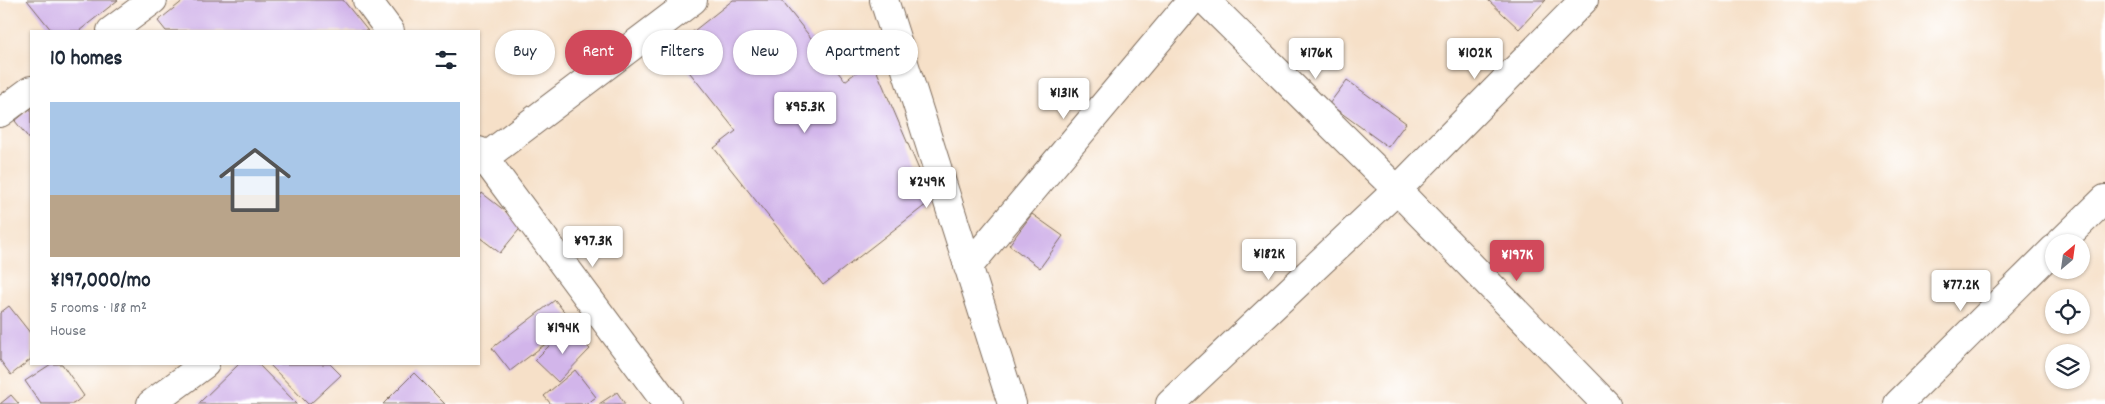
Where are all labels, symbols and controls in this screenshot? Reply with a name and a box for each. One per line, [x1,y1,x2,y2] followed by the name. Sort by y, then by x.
[495,30,555,75] chip: Buy
[565,30,632,75] chip: Rent
[642,30,723,75] chip: Filters
[733,30,797,75] chip: New
[807,30,918,75] chip: Apartment
[1281,38,1351,80] pin: ¥176K
[1440,38,1510,80] pin: ¥102K
[1300,42,1332,65] text: ¥176K
[1458,42,1492,65] text: ¥102K
[50,45,122,75] text: 10 homes
[432,46,460,74] icon: filters
[1029,78,1099,120] pin: ¥131K
[1049,82,1079,105] text: ¥131K
[764,92,846,134] pin: ¥95.3K
[785,96,825,119] text: ¥95.3K
[210,135,300,225] icon: home
[892,166,962,209] pin: ¥249K
[909,171,945,194] text: ¥249K
[552,226,634,268] pin: ¥97.3K
[574,230,612,253] text: ¥97.3K
[2045,234,2090,279] north arrow
[2045,234,2090,389] map controls
[1234,238,1304,281] pin: ¥182K
[1482,240,1552,282] pin: ¥197K
[1253,243,1285,266] text: ¥182K
[1501,244,1533,267] text: ¥197K
[50,267,151,297] text: ¥197,000/mo
[1920,270,2002,312] pin: ¥77.2K
[1942,274,1980,297] text: ¥77.2K
[2045,289,2090,334] button: locate
[50,297,147,320] text: 5 rooms · 188 m²
[528,312,598,355] pin: ¥194K
[547,317,579,340] text: ¥194K
[50,320,86,343] text: House
[2045,344,2090,389] button: layers

